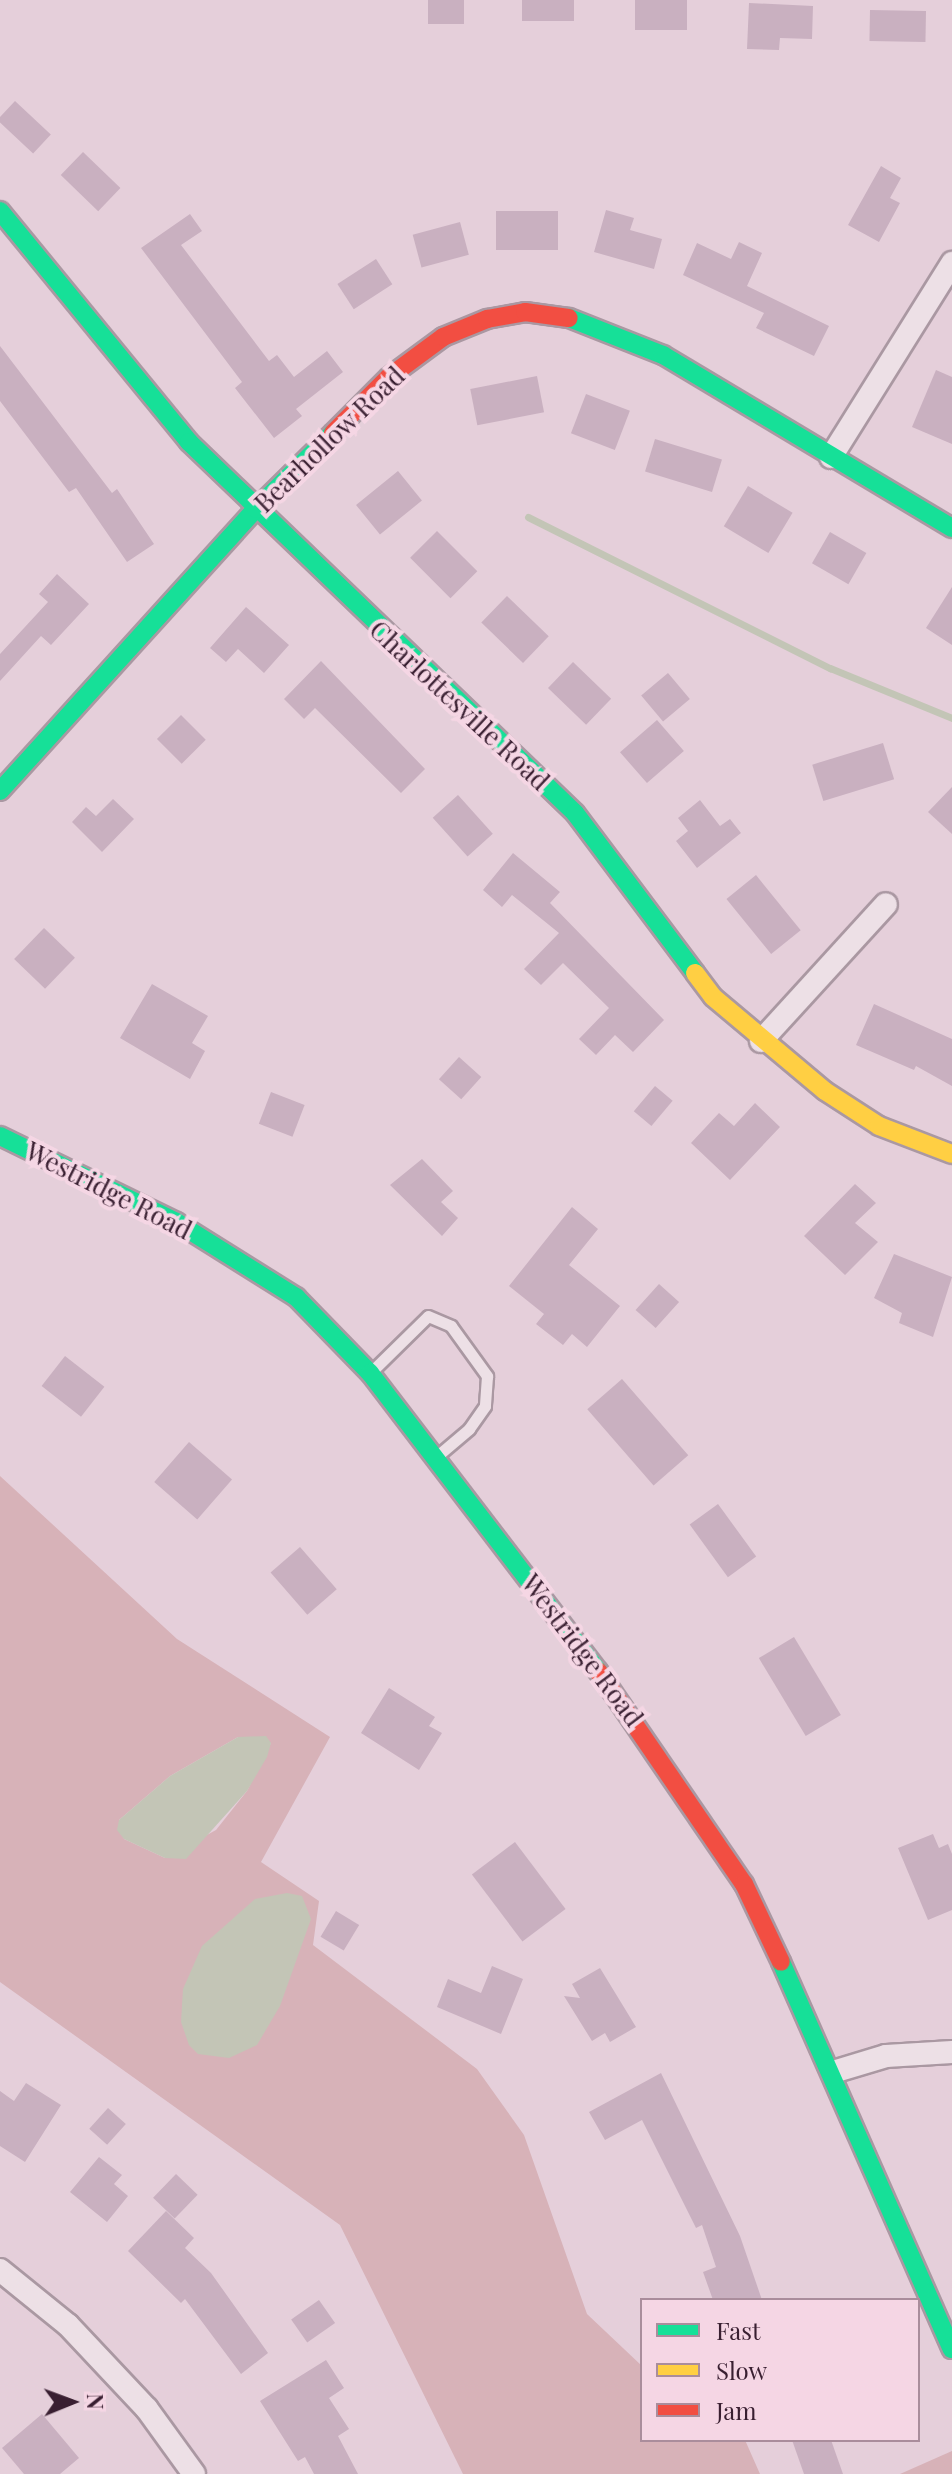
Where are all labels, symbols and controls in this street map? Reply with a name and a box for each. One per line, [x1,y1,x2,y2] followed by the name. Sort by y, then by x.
[247,359,411,519] street label: Bearhollow Road
[364,614,556,796] street label: Charlottesville Road
[21,1135,197,1245] street label: Westridge Road
[516,1568,650,1732] street label: Westridge Road
[640,2298,920,2442] legend
[716,2314,761,2346] text: Fast
[716,2354,767,2386] text: Slow
[32,2362,112,2442] north arrow
[81,2393,111,2410] text: N
[716,2394,757,2426] text: Jam

